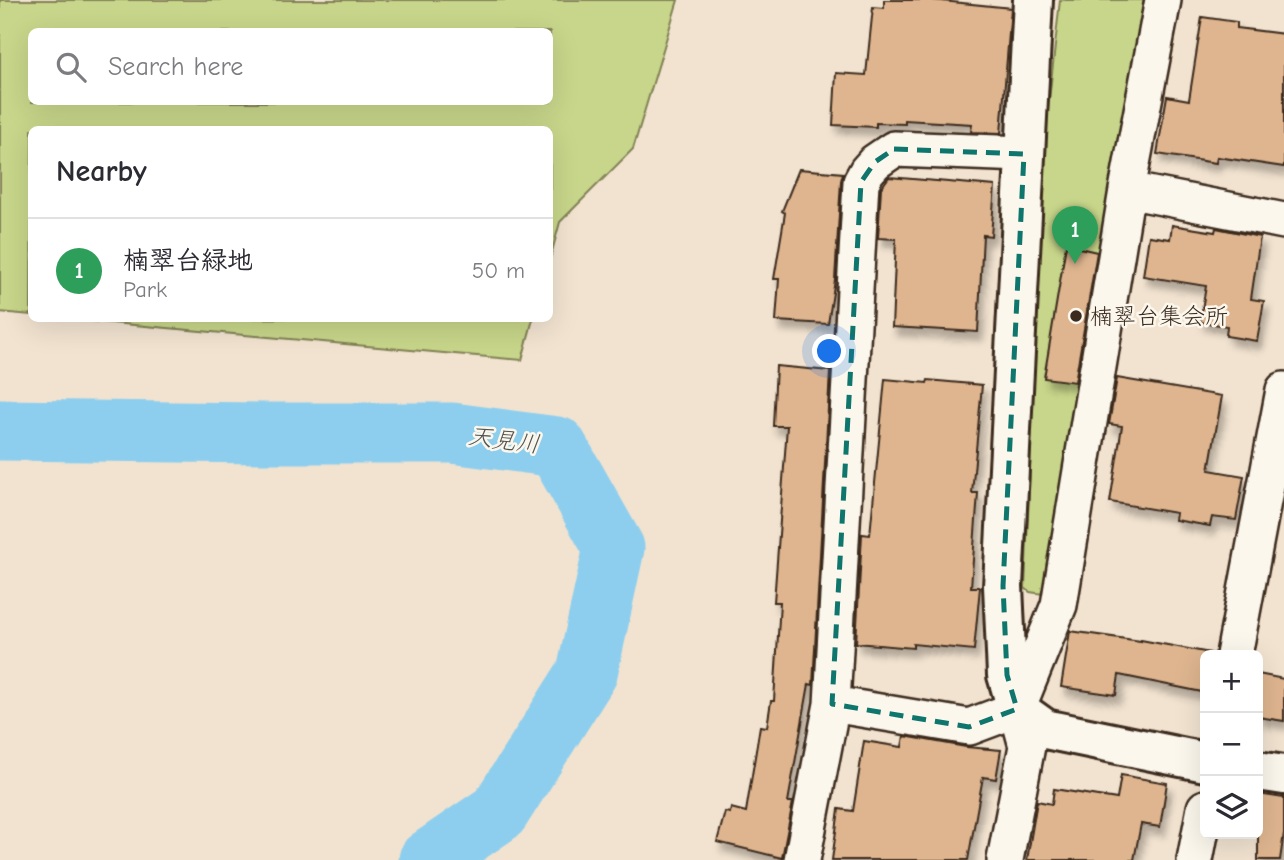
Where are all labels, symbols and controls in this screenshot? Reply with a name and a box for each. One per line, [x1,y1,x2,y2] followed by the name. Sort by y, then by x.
[28,28,553,105] search box
[52,48,90,86] icon: search
[108,52,243,82] text: Search here
[56,154,147,189] text: Nearby
[1052,206,1098,264] pin: 1
[123,246,253,276] text: 楠翠台緑地
[74,257,84,284] text: 1
[472,257,525,284] text: 50 m
[123,276,167,303] text: Park
[1090,303,1228,330] place label: 楠翠台集会所
[1068,308,1084,324] marker: 楠翠台集会所
[812,334,846,368] your location
[467,422,541,458] water label: 天見川
[1200,650,1263,839] map controls
[1200,650,1263,713] button: +
[1200,713,1263,776] button: −
[1200,776,1263,839] button: layers

